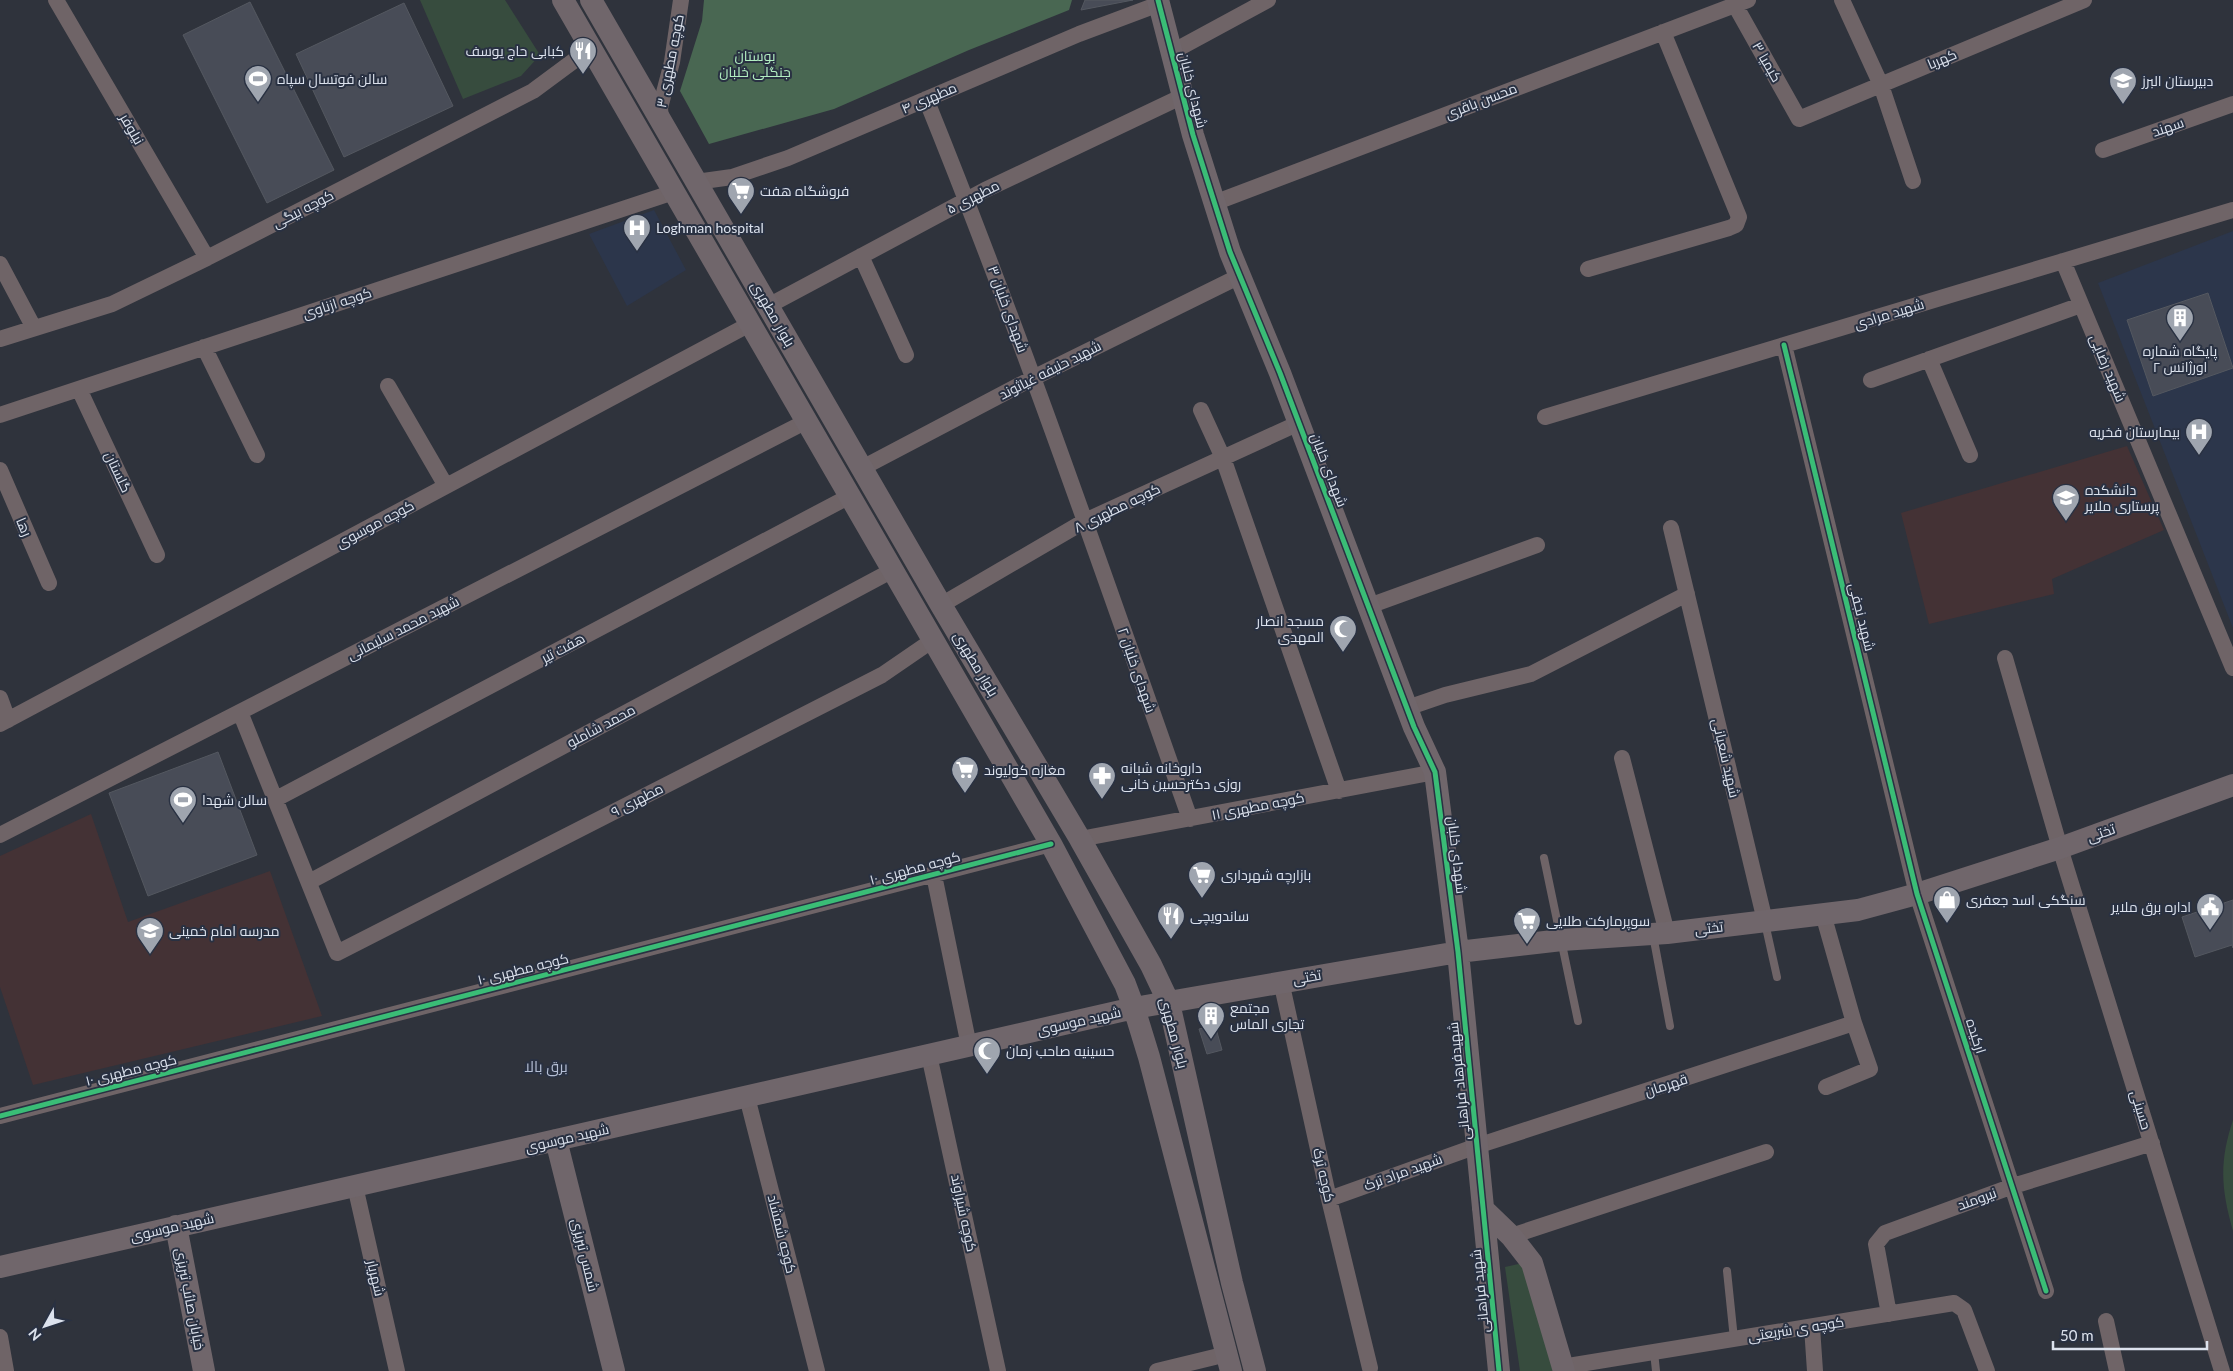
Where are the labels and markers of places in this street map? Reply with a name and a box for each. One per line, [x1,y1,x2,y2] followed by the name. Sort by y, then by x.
[568,36,598,75] restaurant icon: کبابی حاج یوسف
[466,42,564,60] place label: کبابی حاج یوسف
[243,64,273,103] sports icon: سالن فوتسال سپاه
[2108,66,2138,105] school or university icon: دبیرستان البرز
[277,70,387,89] place label: سالن فوتسال سپاه
[2141,72,2213,89] place label: دبیرستان البرز
[726,176,756,215] supermarket icon: فروشگاه هفت
[760,182,849,199] place label: فروشگاه هفت
[622,213,652,252] hospital icon: Loghman hospital
[656,219,764,236] place label: Loghman hospital
[2165,303,2195,342] building icon: پایگاه شماره ۲ اورژانس
[2143,342,2217,375] place label: پایگاه شماره ۲ اورژانس
[2184,417,2214,456] hospital icon: بیمارستان فخریه
[2089,423,2180,440] place label: بیمارستان فخریه
[2084,481,2159,516] place label: دانشکده پرستاری ملایر
[2051,483,2081,522] school or university icon: دانشکده پرستاری ملایر
[1255,612,1324,645] place label: مسجد انصار المهدی
[1328,614,1358,653] mosque icon: مسجد انصار المهدی
[950,755,980,794] supermarket icon: مغازه کولیوند
[1121,759,1241,792] place label: داروخانه شبانه روزی دکترحسین خانی
[984,761,1066,778] place label: مغازه کولیوند
[1087,761,1117,800] pharmacy icon: داروخانه شبانه روزی دکترحسین خانی
[168,785,198,824] sports icon: سالن شهدا
[202,791,267,808] place label: سالن شهدا
[1187,860,1217,899] supermarket icon: بازارچه شهرداری
[1221,866,1311,885] place label: بازارچه شهرداری
[1932,885,1962,924] shop icon: سنگکی اسد جعفری
[1966,891,2086,908] place label: سنگکی اسد جعفری
[2195,892,2225,931] public building icon: اداره برق ملایر
[2110,898,2191,916] place label: اداره برق ملایر
[1156,901,1186,940] restaurant icon: ساندویچی
[1512,906,1542,945] supermarket icon: سوپرمارکت طلایی
[1190,907,1249,926] place label: ساندویچی
[1546,912,1650,931] place label: سوپرمارکت طلایی
[135,916,165,955] school or university icon: مدرسه امام خمینی
[169,922,279,941] place label: مدرسه امام خمینی
[1230,999,1305,1032] place label: مجتمع تجاری الماس
[1196,1001,1226,1040] building icon: مجتمع تجاری الماس
[972,1036,1002,1075] mosque icon: حسینیه صاحب زمان
[1006,1042,1114,1059] place label: حسینیه صاحب زمان

